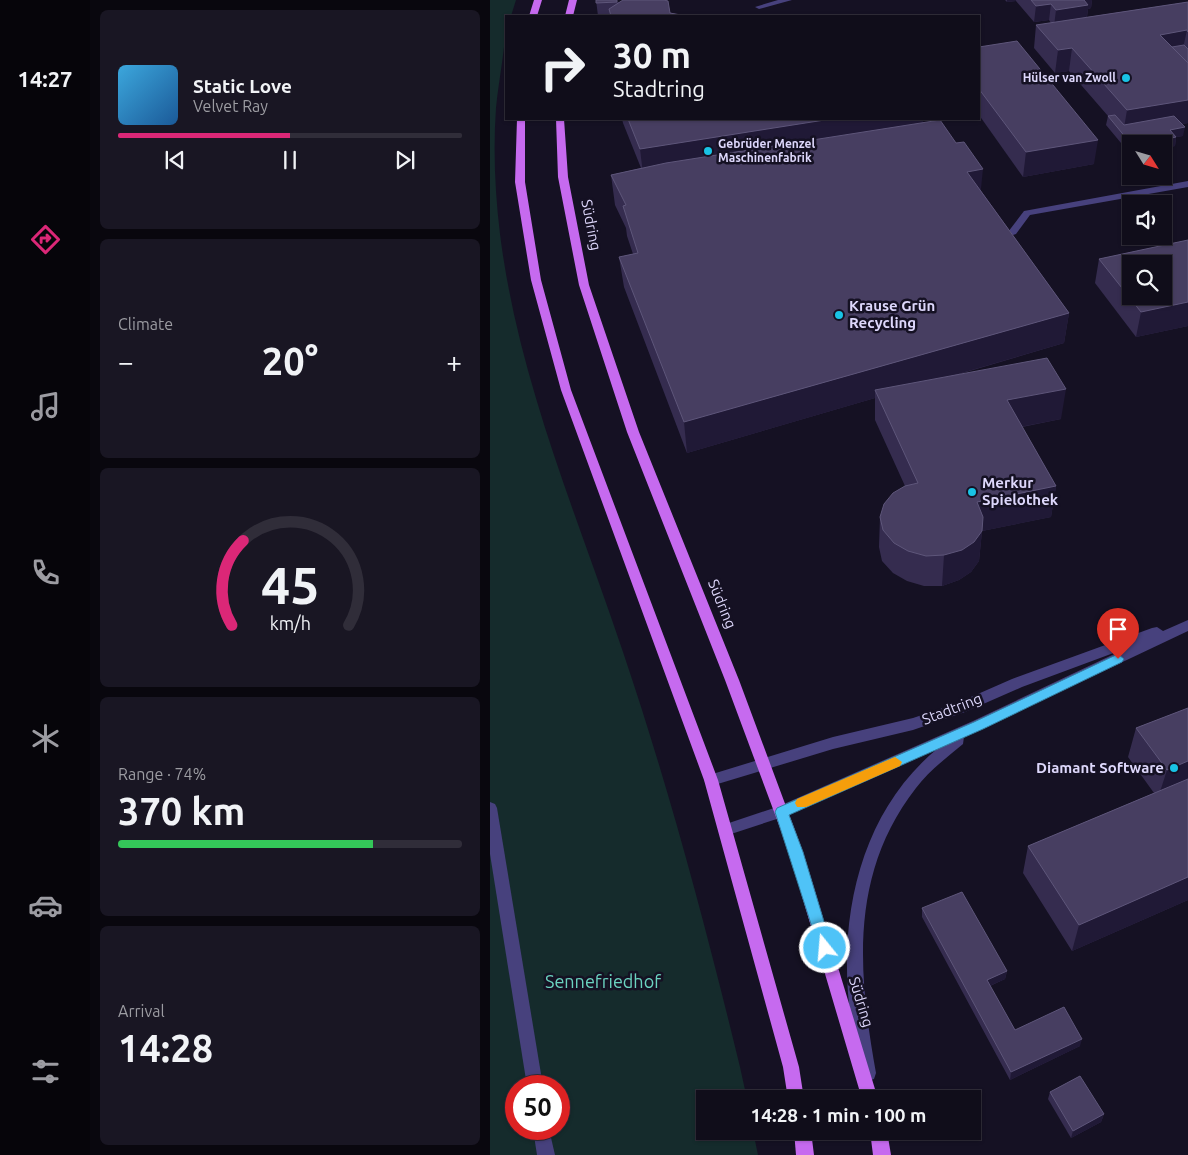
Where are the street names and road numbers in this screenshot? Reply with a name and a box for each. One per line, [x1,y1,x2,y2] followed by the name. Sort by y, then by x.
[578,198,605,252] street label: Südring
[705,577,740,631] street label: Südring
[920,689,984,728] street label: Stadtring
[846,975,877,1029] street label: Südring

